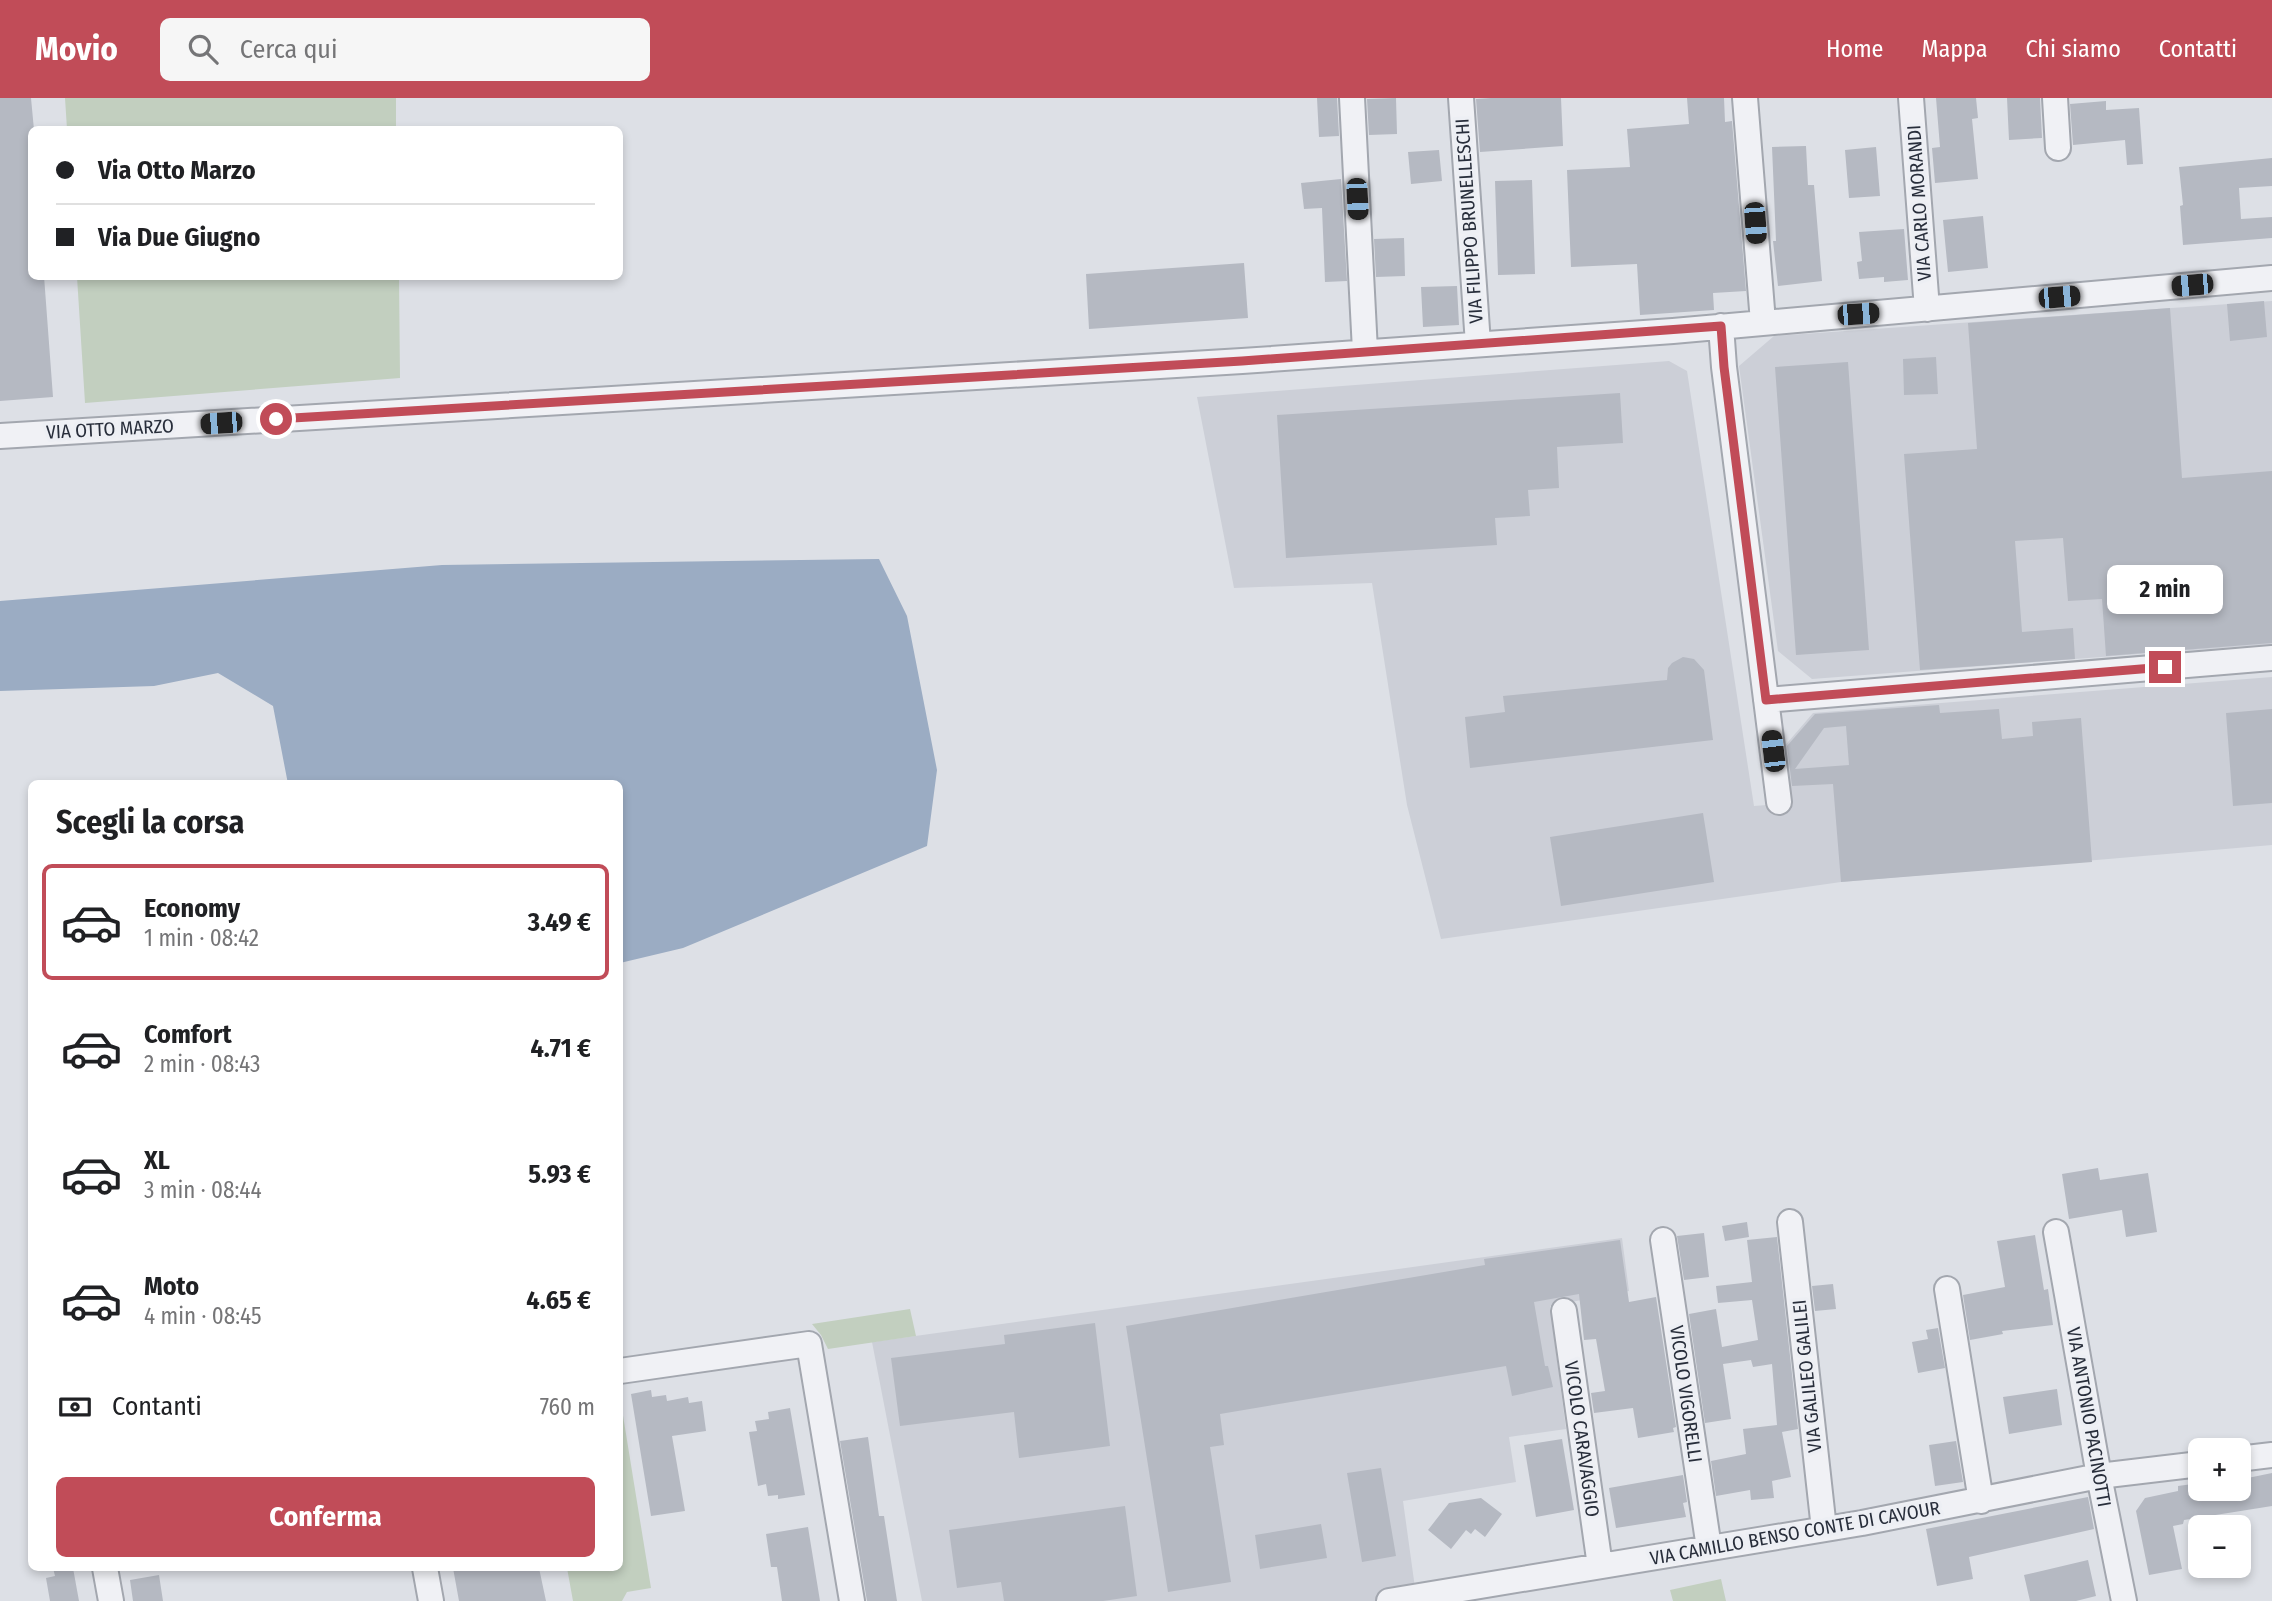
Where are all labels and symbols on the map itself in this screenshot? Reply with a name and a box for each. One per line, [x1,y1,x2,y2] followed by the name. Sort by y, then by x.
[1450,118,1488,324] street label: VIA FILIPPO BRUNELLESCHI
[1902,124,1936,282] street label: VIA CARLO MORANDI
[1346,177,1369,221] car
[1744,201,1767,245] car
[2171,273,2214,297] car
[2038,285,2081,309] car
[1837,302,1880,326] car
[260,403,292,435] route start
[200,411,243,435] car
[46,414,174,444] street label: VIA OTTO MARZO
[2107,566,2223,614] callout: 2 min
[2149,651,2181,683] route end
[1761,729,1786,773] car
[1788,1298,1826,1454] street label: VIA GALILEO GALILEI
[1665,1324,1707,1464] street label: VICOLO VIGORELLI
[2062,1325,2116,1509] street label: VIA ANTONIO PACINOTTI
[1560,1359,1604,1519] street label: VICOLO CARAVAGGIO
[1648,1496,1942,1570] street label: VIA CAMILLO BENSO CONTE DI CAVOUR

